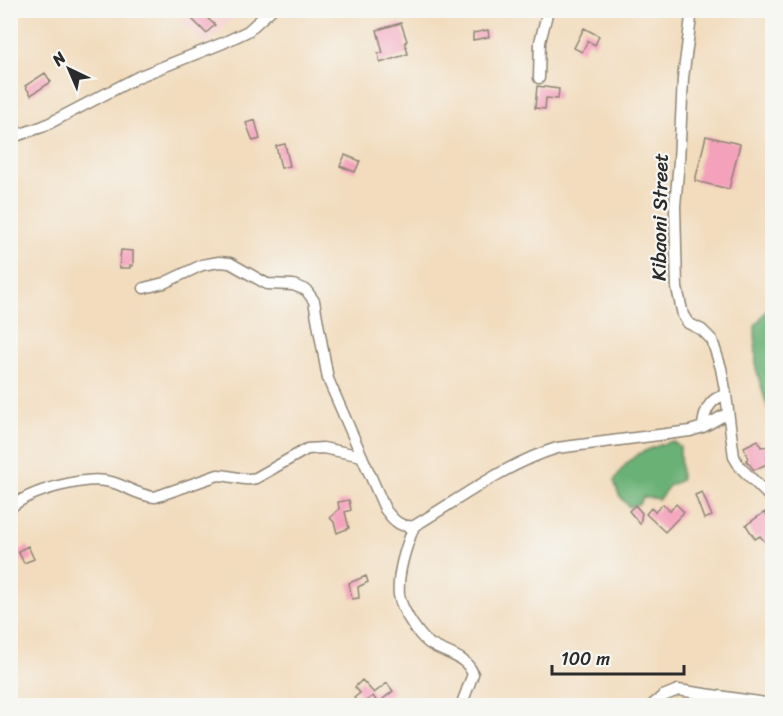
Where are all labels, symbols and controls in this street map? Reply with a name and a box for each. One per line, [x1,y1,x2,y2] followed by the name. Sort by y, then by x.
[39,39,99,99] north arrow
[44,44,74,74] text: N
[641,153,679,281] street label: Kibaoni Street
[552,638,684,676] scale bar
[561,643,610,675] text: 100 m

